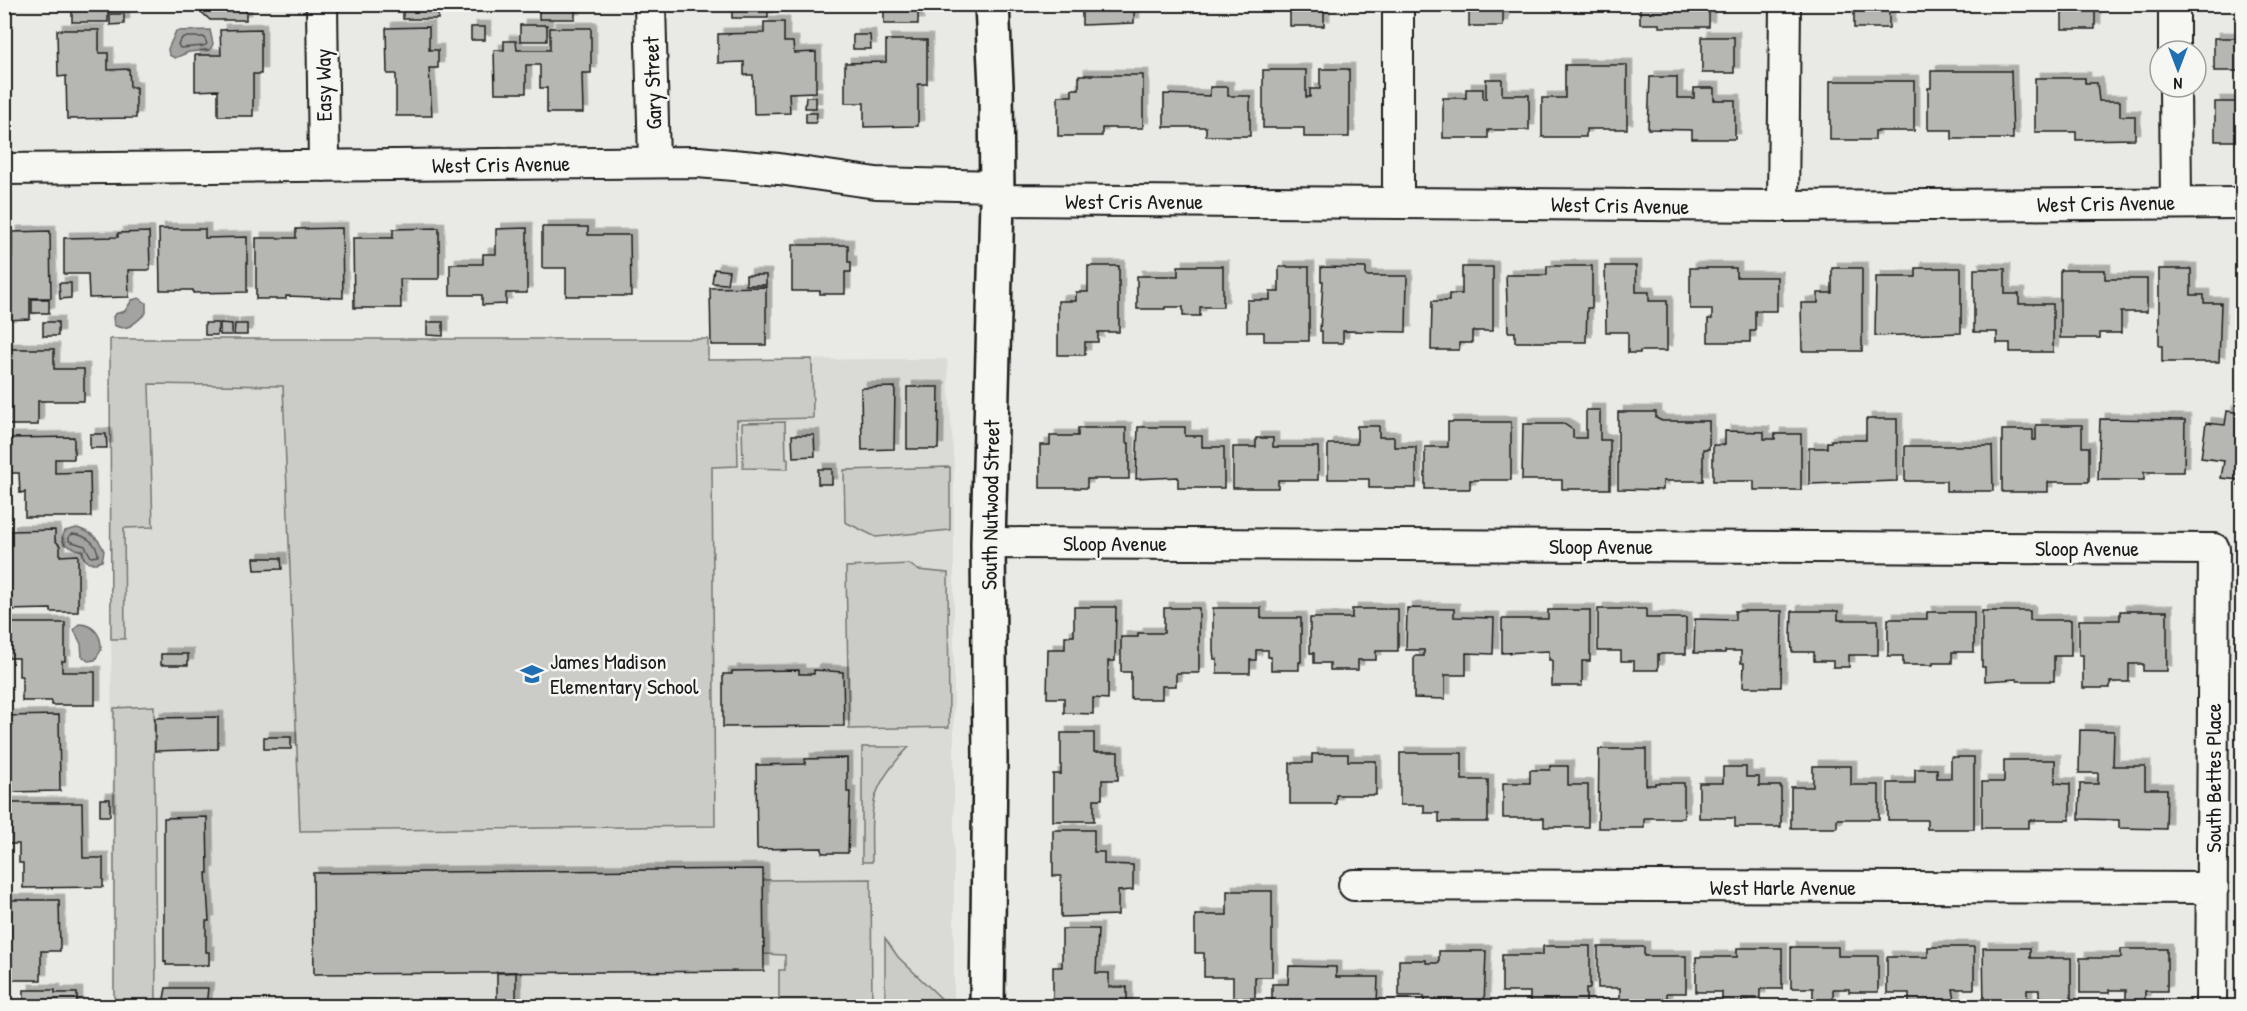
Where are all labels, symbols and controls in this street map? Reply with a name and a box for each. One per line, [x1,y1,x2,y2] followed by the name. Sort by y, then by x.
[635,35,669,130] street label: Gary Street
[2148,39,2208,99] north arrow
[307,48,339,122] street label: Easy Way
[2173,73,2182,95] text: N
[432,148,571,180] street label: West Cris Avenue
[1065,186,1203,216] street label: West Cris Avenue
[2037,187,2176,219] street label: West Cris Avenue
[1551,189,1690,221] street label: West Cris Avenue
[974,419,1006,590] street label: South Nutwood Street
[1063,528,1167,558] street label: Sloop Avenue
[1549,531,1653,561] street label: Sloop Avenue
[2035,533,2139,563] street label: Sloop Avenue
[550,646,699,701] place label: James Madison Elementary School
[519,661,545,687] school or university icon: James Madison Elementary School
[2198,703,2228,853] street label: South Bettes Place
[1710,872,1856,902] street label: West Harle Avenue

